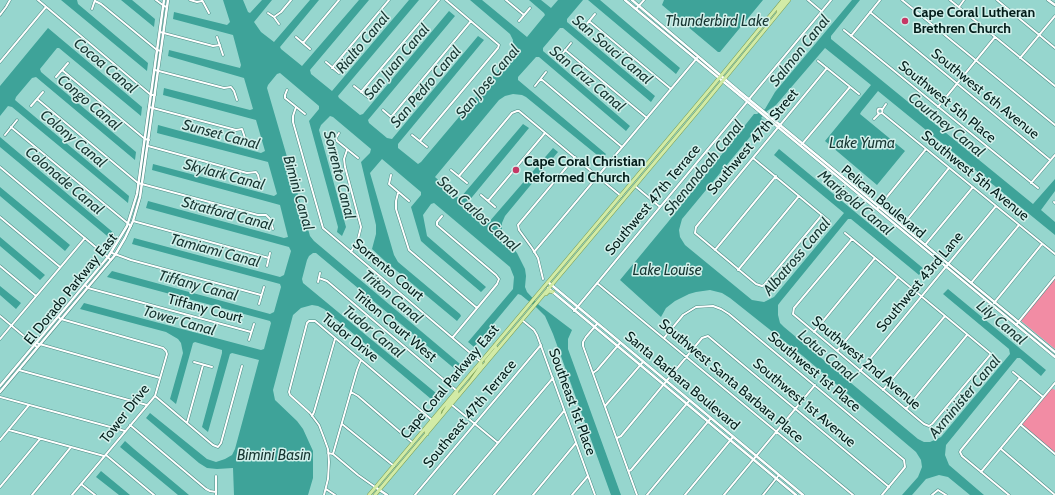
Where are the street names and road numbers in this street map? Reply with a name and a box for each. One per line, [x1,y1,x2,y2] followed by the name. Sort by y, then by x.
[928,45,1042,143] street label: Southwest 6th Avenue
[895,57,999,147] street label: Southwest 5th Place
[704,86,802,198] street label: Southwest 47th Street
[918,127,1032,225] street label: Southwest 5th Avenue
[602,141,704,259] street label: Southwest 47th Terrace
[838,162,928,242] street label: Pelican Boulevard
[873,228,967,336] street label: Southwest 43rd Lane
[21,230,121,348] street label: El Dorado Parkway East
[349,235,427,305] street label: Sorrento Court
[350,286,440,366] street label: Triton Court West
[166,291,244,327] street label: Tiffany Court
[318,310,382,366] street label: Tudor Drive
[808,313,924,413] street label: Southwest 2nd Avenue
[655,316,807,446] street label: Southwest Santa Barbara Place
[397,321,503,443] street label: Cape Coral Parkway East
[621,328,743,434] street label: Santa Barbara Boulevard
[764,328,864,416] street label: Southwest 1st Place
[545,346,599,458] street label: Southeast 1st Place
[749,355,859,451] street label: Southwest 1st Avenue
[420,356,520,472] street label: Southeast 47th Terrace
[97,381,153,447] street label: Tower Drive

